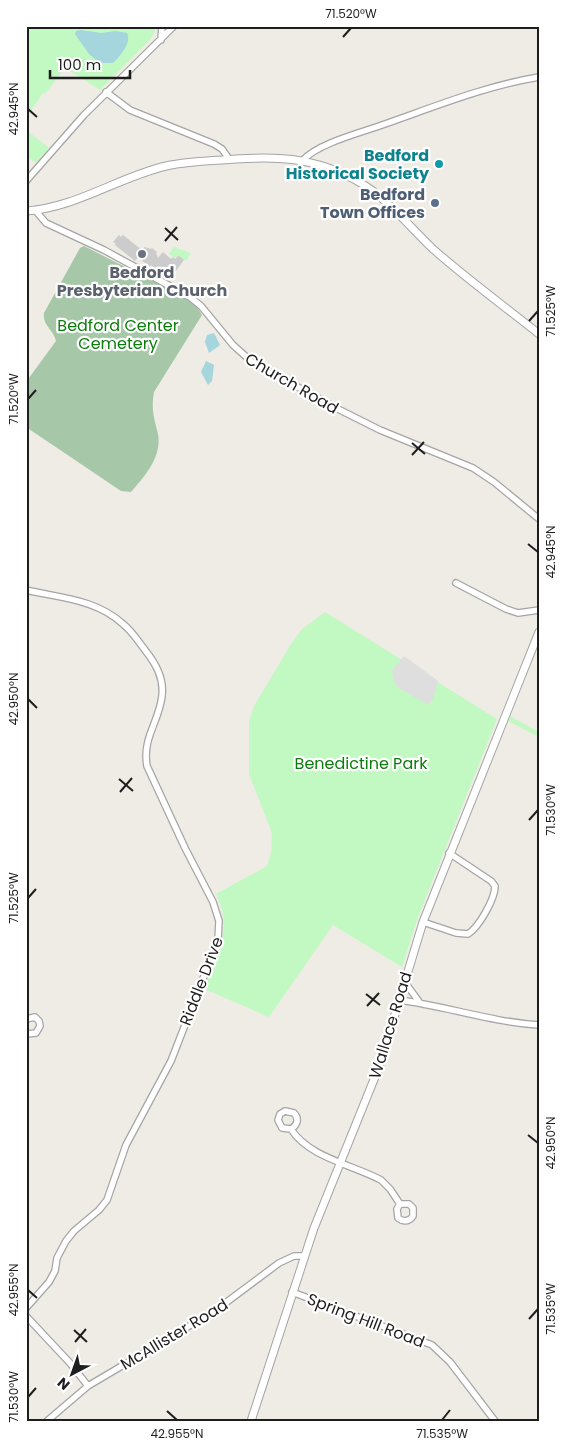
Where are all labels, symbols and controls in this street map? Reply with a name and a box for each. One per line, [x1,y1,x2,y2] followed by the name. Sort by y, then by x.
[325,5,377,22] text: 71.520°W
[50,48,130,80] scale bar
[58,54,101,75] text: 100 m
[5,83,22,135] text: 42.945°N
[286,144,430,185] place label: Bedford Historical Society
[433,158,445,170] marker: Bedford Historical Society
[320,183,425,224] place label: Bedford Town Offices
[429,197,441,209] marker: Bedford Town Offices
[136,248,148,260] marker: Bedford Presbyterian Church
[57,261,227,302] place label: Bedford Presbyterian Church
[542,285,559,337] text: 71.525°W
[57,314,179,355] park label: Bedford Center Cemetery
[241,347,343,420] street label: Church Road
[5,373,22,425] text: 71.520°W
[542,526,559,578] text: 42.945°N
[5,673,22,725] text: 42.950°N
[295,752,428,775] park label: Benedictine Park
[542,784,559,836] text: 71.530°W
[5,872,22,924] text: 71.525°W
[174,933,229,1029] street label: Riddle Drive
[363,969,418,1081] street label: Wallace Road
[542,1117,559,1169] text: 42.950°N
[5,1264,22,1316] text: 42.955°N
[542,1283,559,1335] text: 71.535°W
[304,1287,428,1353] street label: Spring Hill Road
[116,1293,232,1376] street label: McAllister Road
[48,1350,98,1400] north arrow
[5,1371,22,1423] text: 71.530°W
[53,1373,74,1395] text: N
[151,1425,203,1442] text: 42.955°N
[416,1425,468,1442] text: 71.535°W

